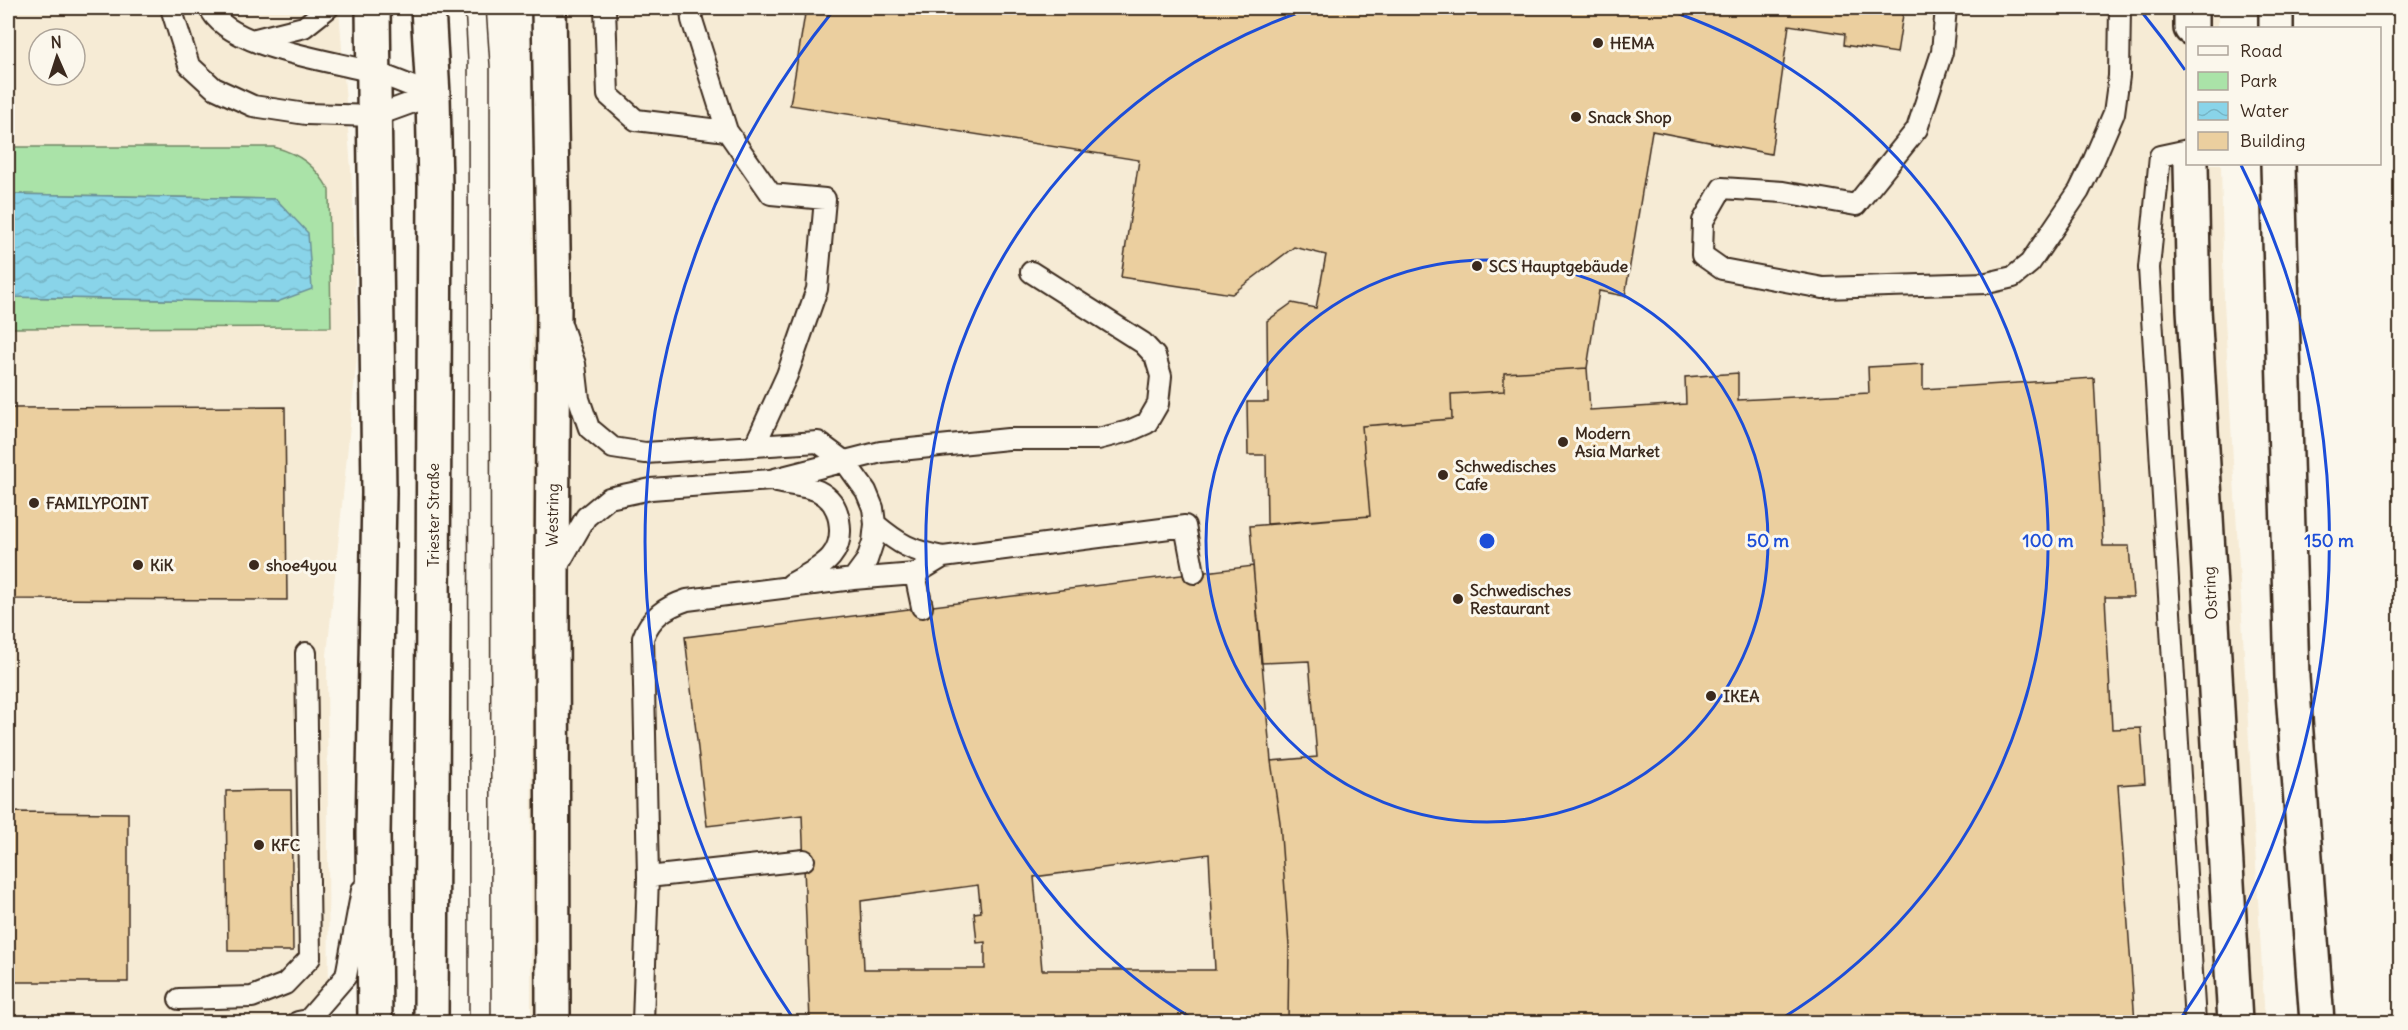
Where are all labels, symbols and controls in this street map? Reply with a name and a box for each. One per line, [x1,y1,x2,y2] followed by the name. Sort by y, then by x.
[27,27,87,87] north arrow
[2186,27,2381,165] legend
[50,32,62,52] text: N
[1610,33,1654,53] place label: HEMA
[1591,36,1605,50] marker: HEMA
[2240,39,2283,62] text: Road
[2240,69,2277,92] text: Park
[2240,99,2290,122] text: Water
[1588,107,1672,128] place label: Snack Shop
[1569,110,1583,124] marker: Snack Shop
[2240,129,2305,152] text: Building
[1489,256,1628,277] place label: SCS Hauptgebäude
[1470,259,1484,273] marker: SCS Hauptgebäude
[1575,423,1660,461] place label: Modern Asia Market
[1556,435,1570,449] marker: Modern Asia Market
[1455,456,1556,494] place label: Schwedisches Cafe
[423,463,443,567] street label: Triester Straße
[1436,468,1450,482] marker: Schwedisches Cafe
[541,483,563,547] street label: Westring
[46,493,150,513] place label: FAMILYPOINT
[27,496,41,510] marker: FAMILYPOINT
[1747,529,1789,552] text: 50 m
[2023,529,2074,552] text: 100 m
[2304,529,2354,552] text: 150 m
[1477,531,1497,551] centre of rings
[150,555,173,575] place label: KiK
[266,555,337,576] place label: shoe4you
[131,558,145,572] marker: KiK
[247,558,261,572] marker: shoe4you
[2199,566,2221,620] street label: Ostring
[1470,580,1571,618] place label: Schwedisches Restaurant
[1451,592,1465,606] marker: Schwedisches Restaurant
[1723,686,1759,706] place label: IKEA
[1704,689,1718,703] marker: IKEA
[271,835,301,855] place label: KFC
[252,838,266,852] marker: KFC

